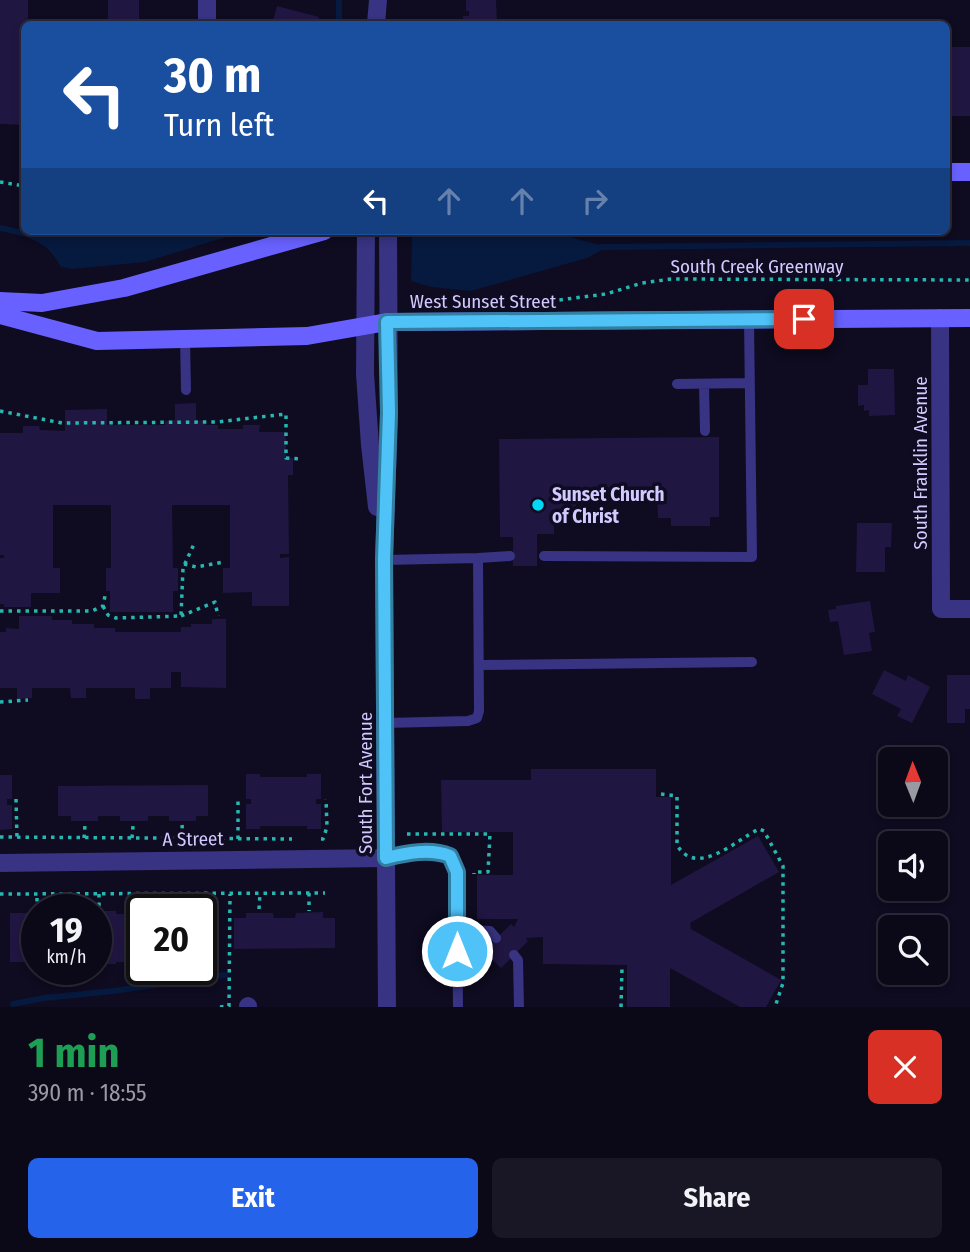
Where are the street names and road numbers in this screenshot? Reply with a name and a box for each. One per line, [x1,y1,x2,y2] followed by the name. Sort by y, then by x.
[670,255,844,278] street label: South Creek Greenway
[410,290,557,313] street label: West Sunset Street
[909,376,932,550] street label: South Franklin Avenue
[354,712,377,854] street label: South Fort Avenue
[162,827,225,851] street label: A Street

